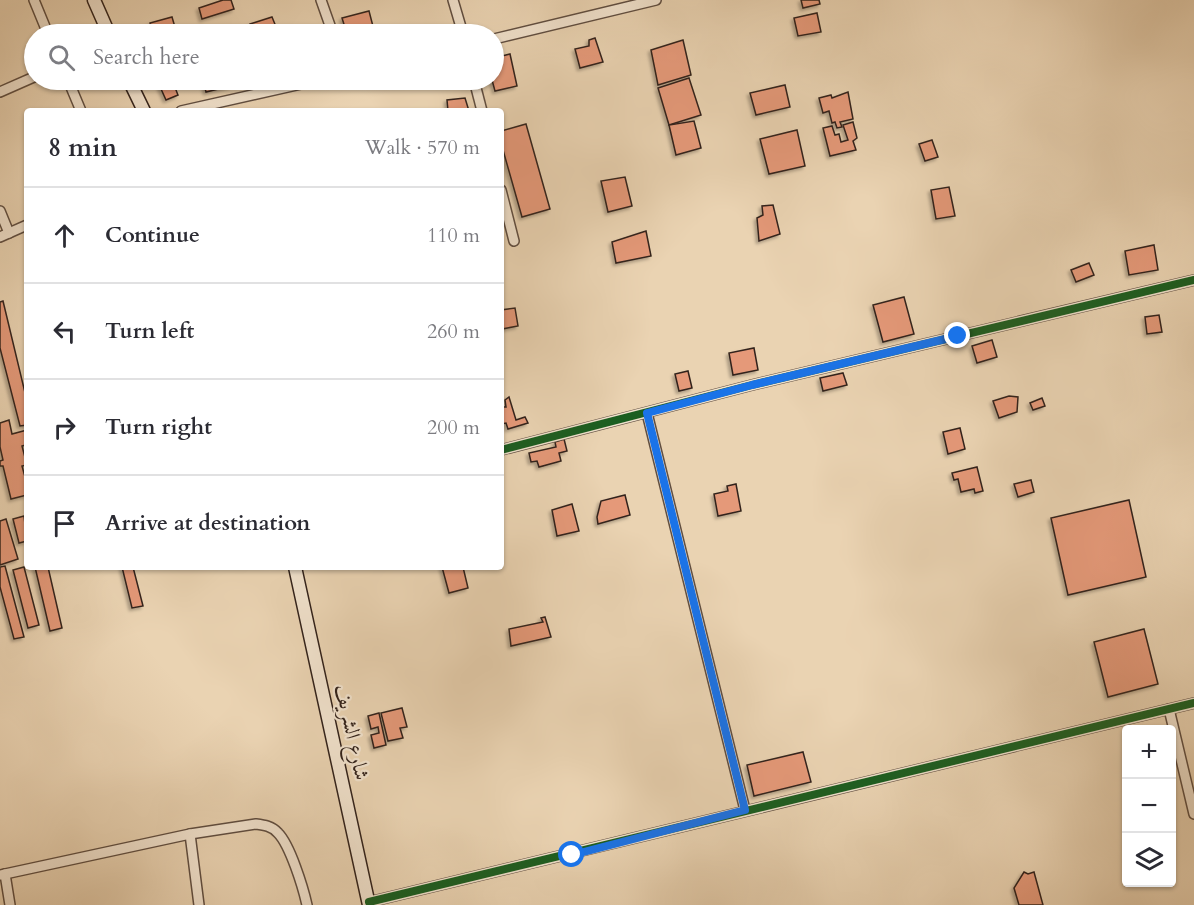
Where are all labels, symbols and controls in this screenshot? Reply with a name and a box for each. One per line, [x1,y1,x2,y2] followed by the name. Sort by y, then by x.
[24,24,504,90] search box
[45,41,78,74] icon: search
[93,42,200,72] text: Search here
[48,130,117,165] text: 8 min
[365,134,480,161] text: Walk · 570 m
[48,219,81,252] icon: ahead
[105,220,200,250] text: Continue
[427,222,480,249] text: 110 m
[48,315,81,348] icon: left
[105,316,194,346] text: Turn left
[427,318,480,345] text: 260 m
[944,322,970,348] route end
[48,411,81,444] icon: right
[105,412,212,442] text: Turn right
[427,414,480,441] text: 200 m
[48,507,81,540] icon: arrive
[105,508,310,538] text: Arrive at destination
[325,681,376,783] street label: شارع الشريف
[1122,725,1176,887] map controls
[1122,725,1176,779] button: +
[1122,779,1176,833] button: −
[1122,833,1176,887] button: layers
[558,841,584,867] route start

